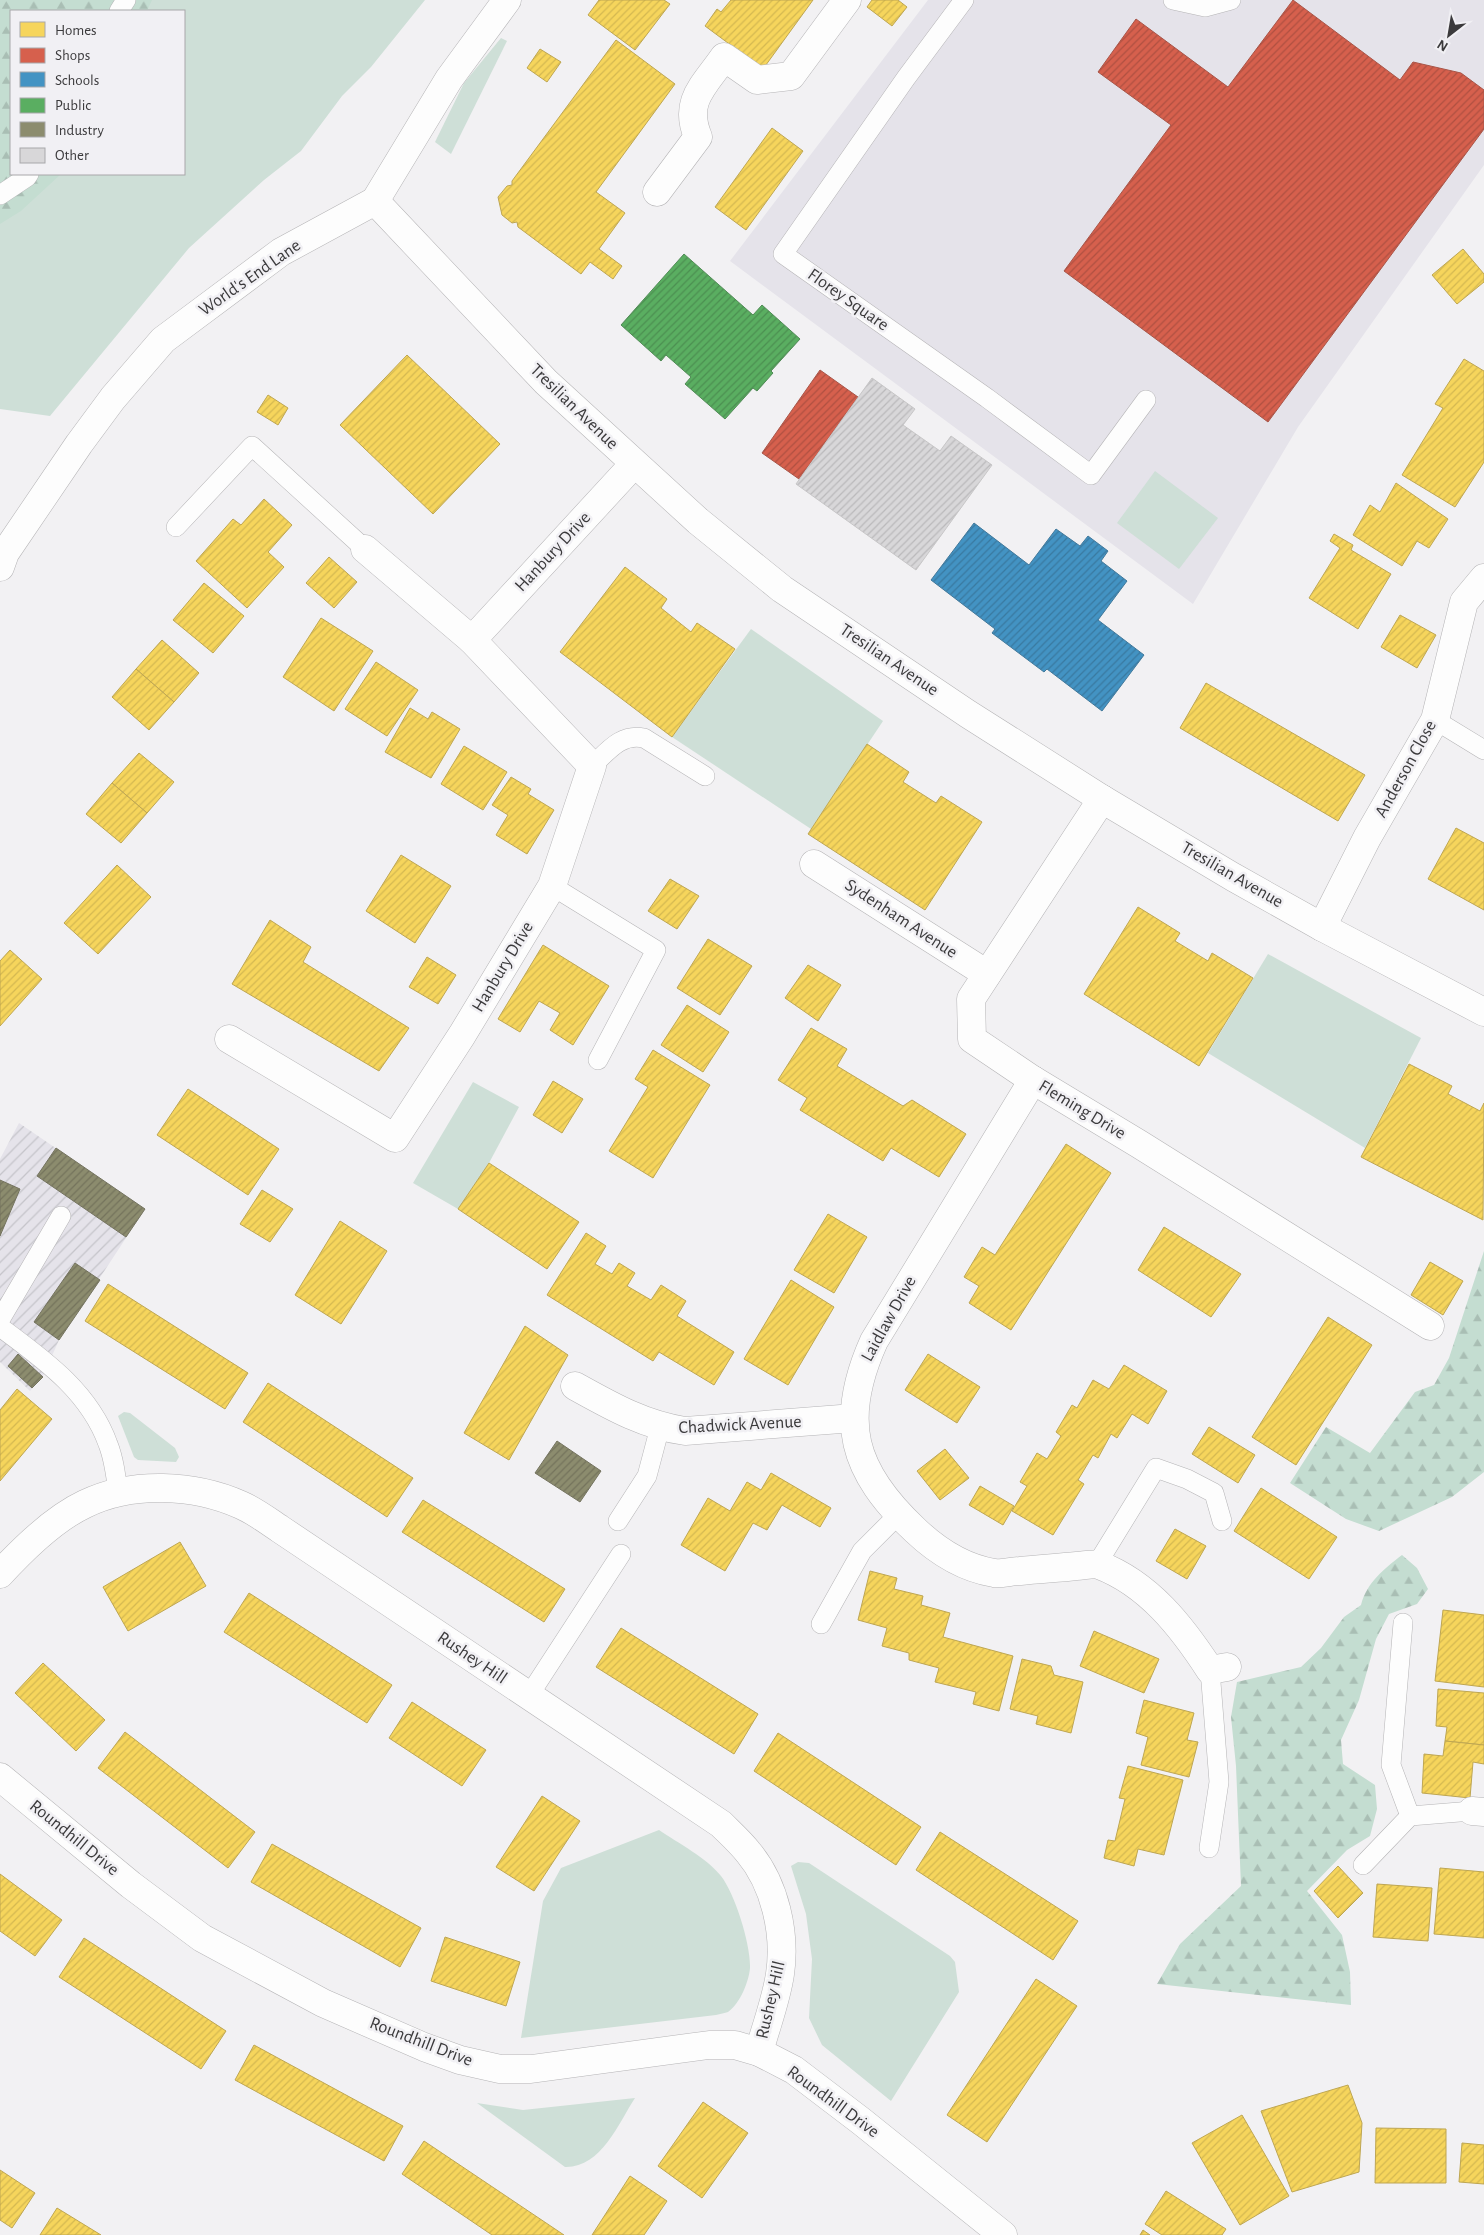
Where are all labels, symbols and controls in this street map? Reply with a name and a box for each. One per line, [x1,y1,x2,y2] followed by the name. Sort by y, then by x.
[10,10,185,175] legend
[1424,10,1474,60] north arrow
[55,23,97,38] text: Homes
[1435,37,1451,54] text: N
[55,48,90,63] text: Shops
[55,73,99,88] text: Schools
[55,98,91,113] text: Public
[55,123,104,138] text: Industry
[55,148,89,163] text: Other
[196,236,304,320] street label: World's End Lane
[804,266,892,334] street label: Florey Square
[527,361,621,453] street label: Tresilian Avenue
[512,509,594,595] street label: Hanbury Drive
[837,621,941,699] street label: Tresilian Avenue
[1372,717,1440,821] street label: Anderson Close
[1178,839,1286,911] street label: Tresilian Avenue
[842,876,960,962] street label: Sydenham Avenue
[469,919,537,1015] street label: Hanbury Drive
[1035,1077,1129,1143] street label: Fleming Drive
[858,1273,920,1365] street label: Laidlaw Drive
[678,1413,802,1437] street label: Chadwick Avenue
[434,1628,510,1688] street label: Rushey Hill
[26,1797,122,1879] street label: Roundhill Drive
[753,1959,789,2041] street label: Rushey Hill
[367,2014,475,2070] street label: Roundhill Drive
[784,2063,882,2141] street label: Roundhill Drive

